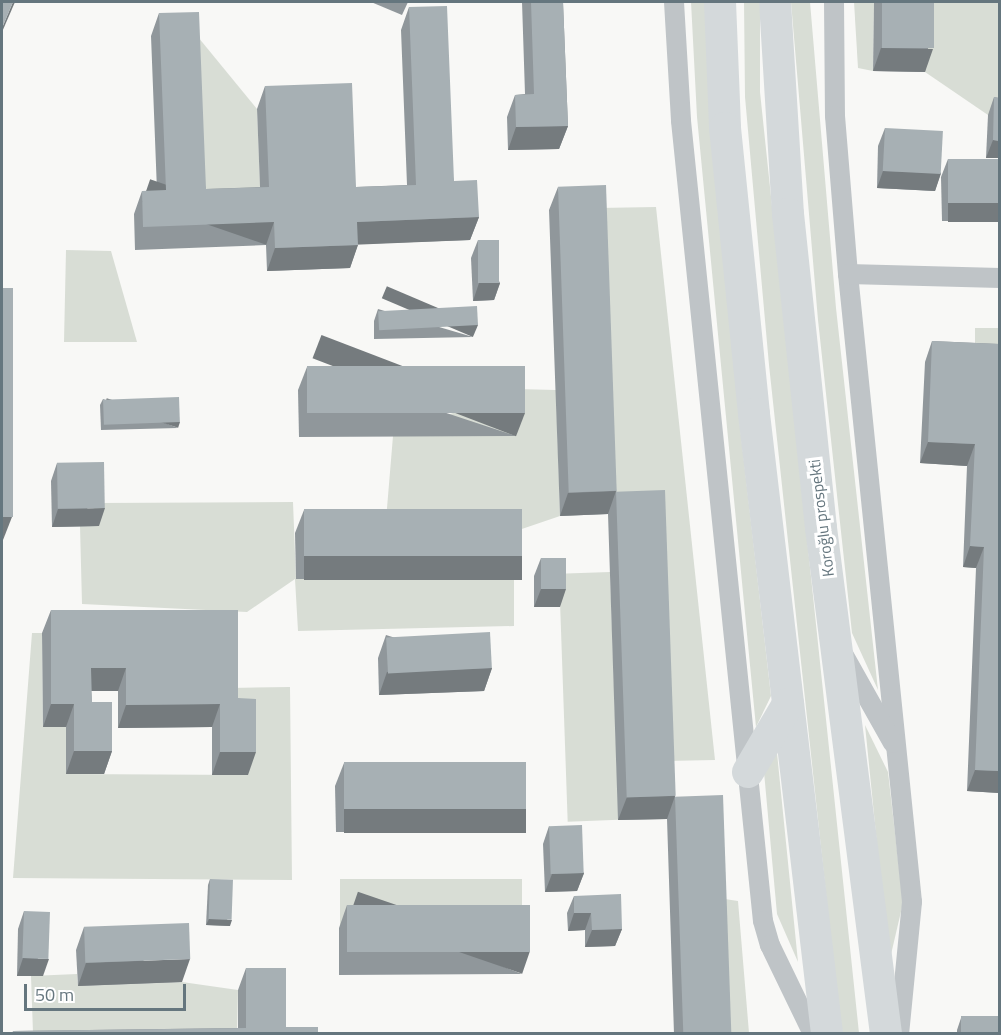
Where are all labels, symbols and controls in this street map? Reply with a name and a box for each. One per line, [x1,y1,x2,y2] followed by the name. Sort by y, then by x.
[804,458,838,578] street label: Koroğlu prospekti
[27,972,189,1010] scale bar
[35,981,74,1008] text: 50 m

